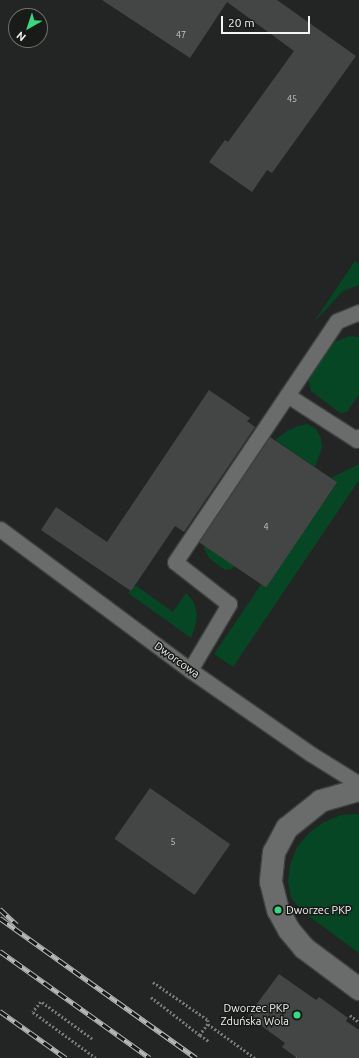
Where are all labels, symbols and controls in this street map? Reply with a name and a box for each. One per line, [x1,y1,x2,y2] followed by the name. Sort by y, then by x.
[8,8,48,48] north arrow
[223,8,312,34] scale bar
[228,16,255,29] text: 20 m
[14,29,28,44] text: N
[176,30,186,40] house number: 47
[287,94,297,104] house number: 45
[263,522,269,532] house number: 4
[152,639,202,681] street label: Dworcowa
[170,837,176,847] house number: 5
[286,903,351,917] place label: Dworzec PKP
[273,905,283,915] marker: Dworzec PKP
[220,1002,289,1028] place label: Dworzec PKP Zduńska Wola
[292,1010,302,1020] marker: Dworzec PKP Zduńska Wola

